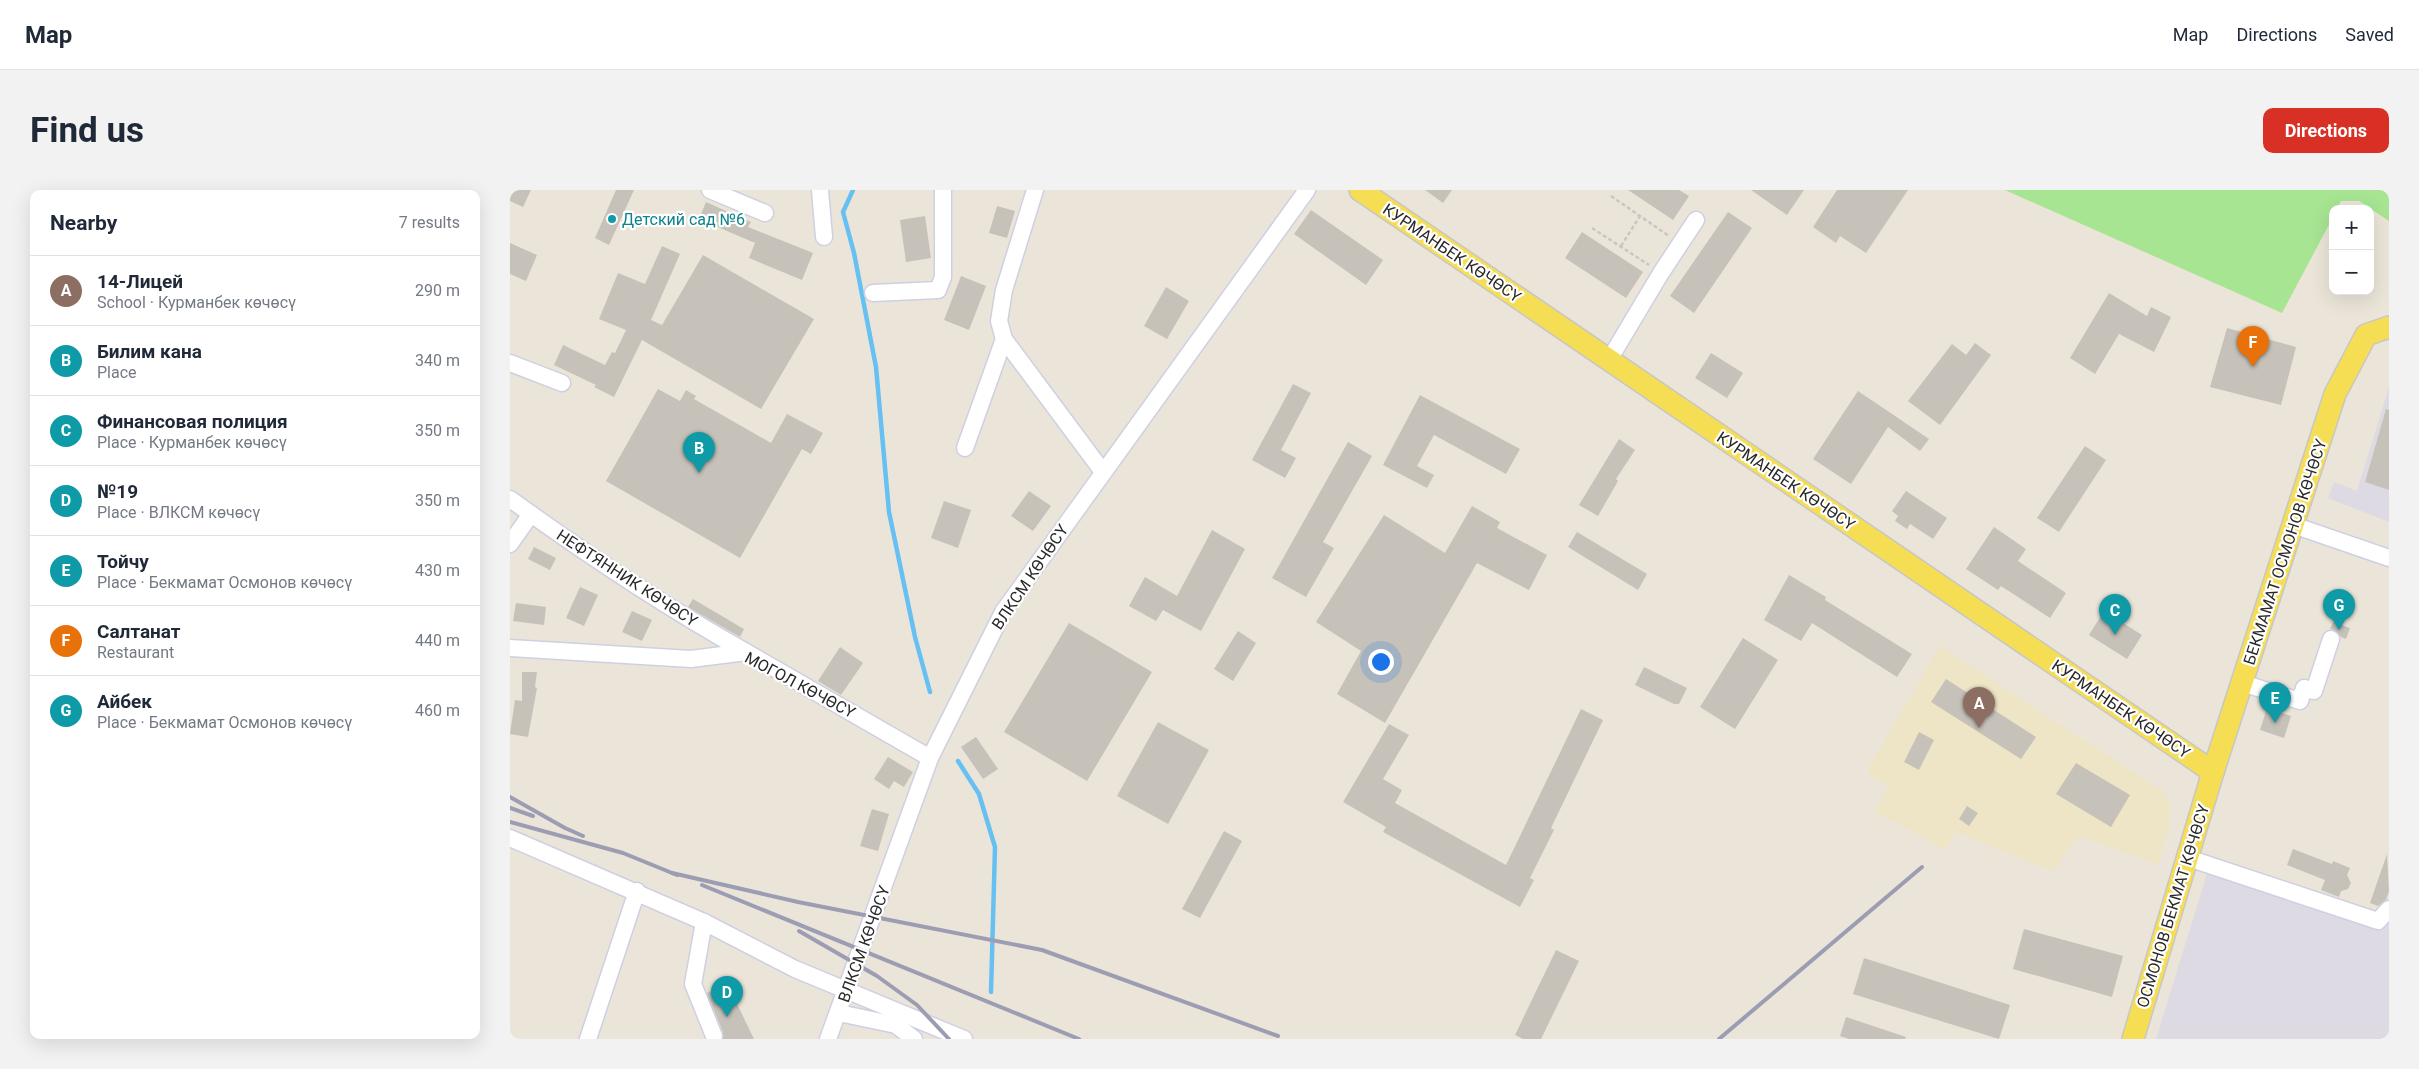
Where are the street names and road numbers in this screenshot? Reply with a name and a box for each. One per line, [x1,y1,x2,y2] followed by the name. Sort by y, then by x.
[1379,200,1525,307] street label: КУРМАНБЕК КӨЧӨСҮ
[1713,428,1859,535] street label: КУРМАНБЕК КӨЧӨСҮ
[2239,436,2331,667] street label: БЕКМАМАТ ОСМОНОВ КӨЧӨСҮ
[988,521,1072,633] street label: ВЛКСМ КӨЧӨСҮ
[553,525,701,631] street label: НЕФТЯННИК КӨЧӨСҮ
[742,648,859,722] street label: МОГОЛ КӨЧӨСҮ
[2048,656,2194,763] street label: КУРМАНБЕК КӨЧӨСҮ
[2133,802,2213,1010] street label: ОСМОНОВ БЕКМАТ КӨЧӨСҮ
[834,883,894,1005] street label: ВЛКСМ КӨЧӨСҮ

